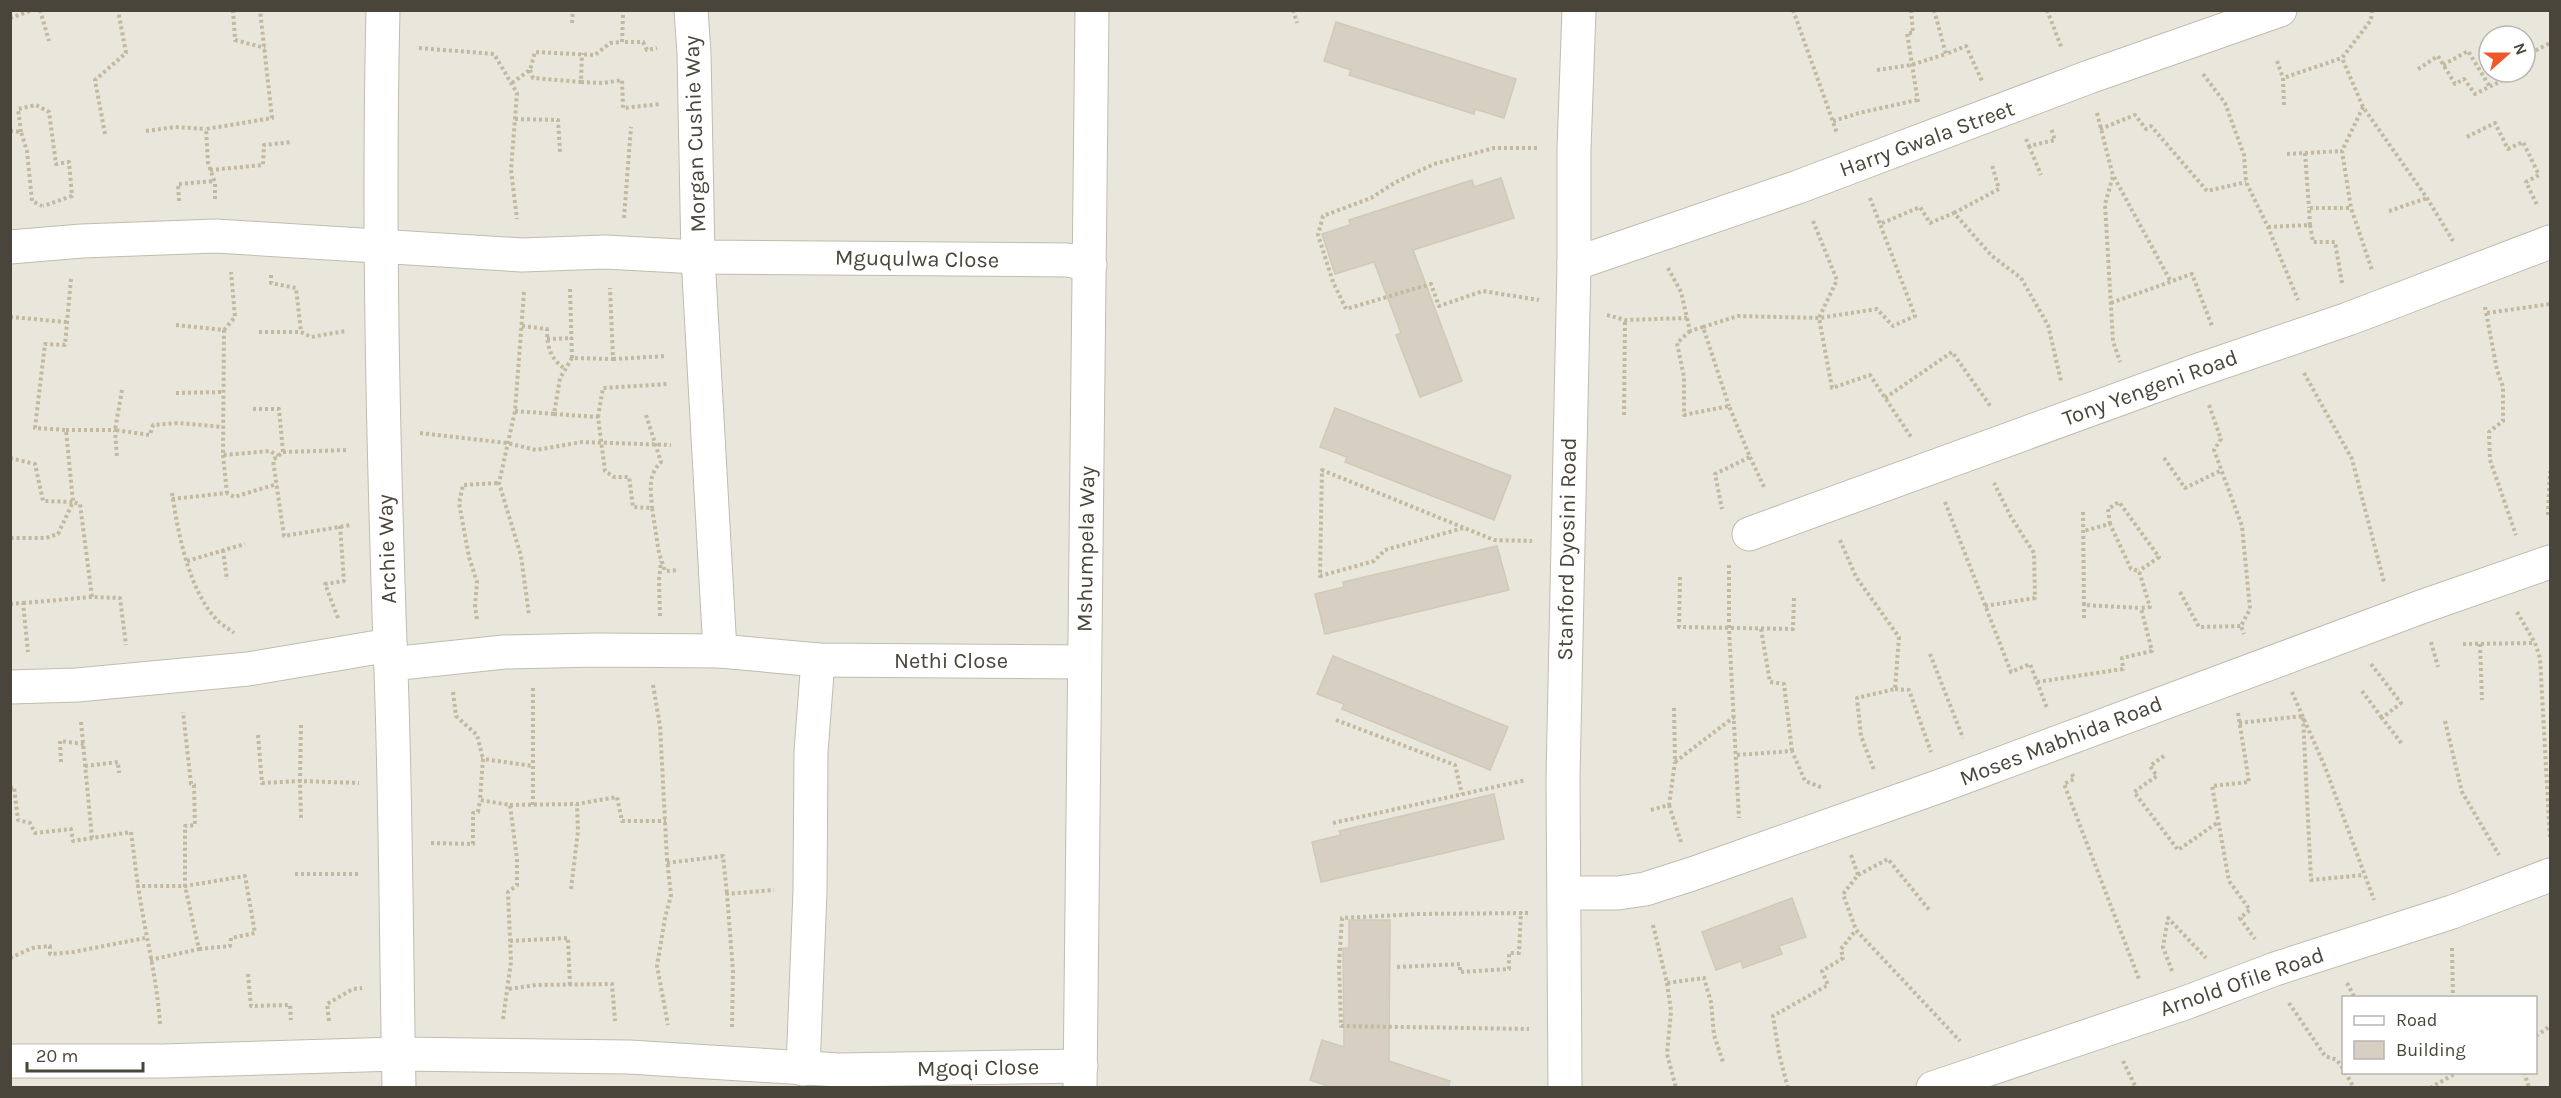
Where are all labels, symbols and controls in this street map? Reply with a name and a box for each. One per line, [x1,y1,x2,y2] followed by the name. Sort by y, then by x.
[2477,24,2537,84] north arrow
[679,35,711,233] street label: Morgan Cushie Way
[2510,40,2531,58] text: N
[1836,95,2018,183] street label: Harry Gwala Street
[835,245,999,273] street label: Mguqulwa Close
[2059,344,2241,432] street label: Tony Yengeni Road
[1552,437,1582,661] street label: Stanford Dyosini Road
[1072,466,1100,632] street label: Mshumpela Way
[372,494,402,604] street label: Archie Way
[894,648,1008,674] street label: Nethi Close
[1956,690,2166,792] street label: Moses Mabhida Road
[2156,942,2328,1022] street label: Arnold Ofile Road
[2342,996,2537,1074] legend
[2396,1009,2437,1031] text: Road
[27,1035,142,1073] scale bar
[2396,1039,2466,1061] text: Building
[36,1045,78,1067] text: 20 m
[917,1054,1039,1082] street label: Mgoqi Close

